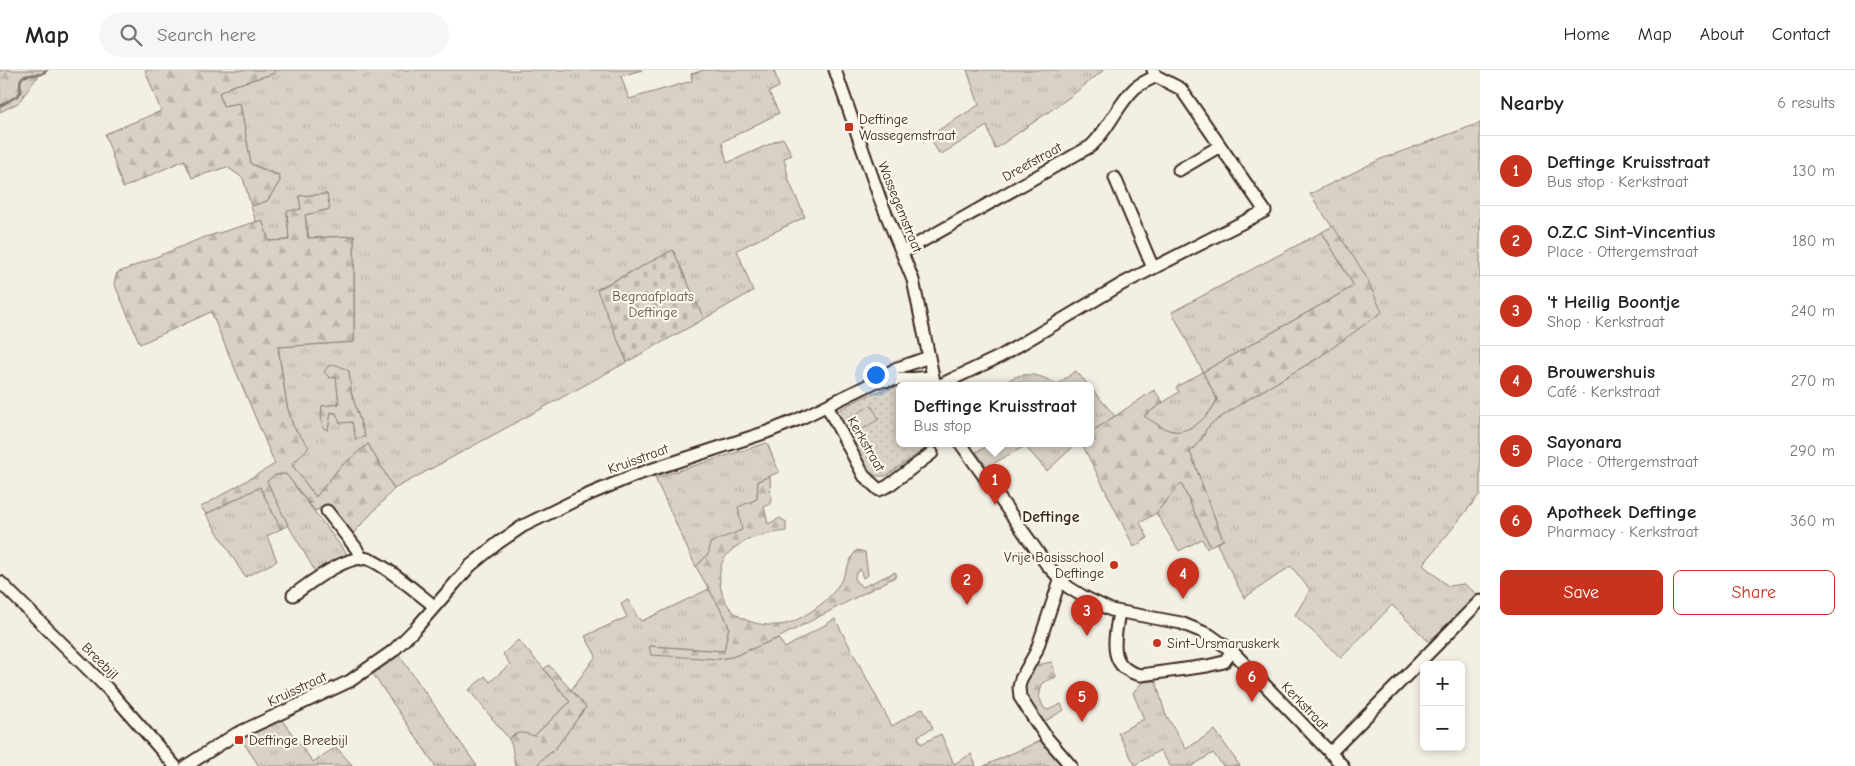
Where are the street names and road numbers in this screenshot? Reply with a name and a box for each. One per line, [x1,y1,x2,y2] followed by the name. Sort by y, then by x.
[999,138,1066,185] street label: Dreefstraat
[874,159,926,256] street label: Wassegemstraat
[843,413,889,475] street label: Kerkstraat
[605,440,671,478] street label: Kruisstraat
[78,639,122,683] street label: Breebijl
[265,668,330,710] street label: Kruisstraat
[1278,678,1333,734] street label: Kerkstraat

